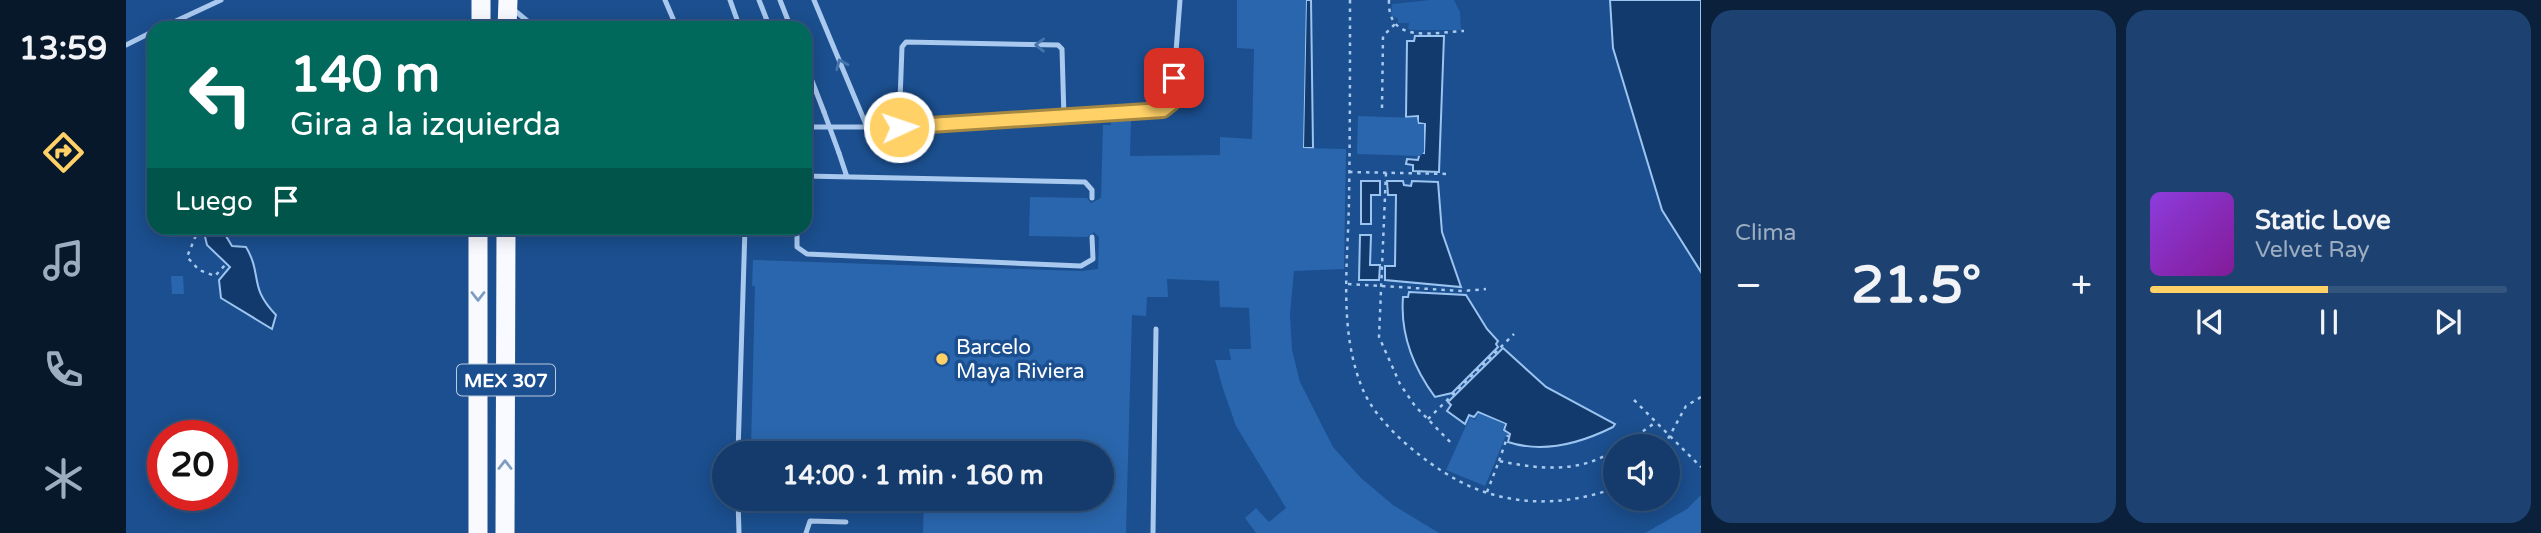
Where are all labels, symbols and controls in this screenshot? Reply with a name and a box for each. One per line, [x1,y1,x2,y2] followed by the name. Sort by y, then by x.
[19,30,107,68] text: 13:59
[1034,37,1045,53] one-way arrow
[290,46,440,105] text: 140 m
[1144,48,1204,108] pin
[175,49,266,140] icon: left
[835,59,849,71] one-way arrow
[1155,59,1193,97] icon: arrive
[862,90,936,164] position arrow
[290,106,561,144] text: Gira a la izquierda
[39,128,88,177] icon: directions
[267,182,305,220] icon: arrive
[175,186,253,217] text: Luego
[2255,205,2391,236] text: Static Love
[1735,219,1796,247] text: Clima
[39,236,88,285] icon: music
[2255,236,2370,264] text: Velvet Ray
[1851,254,1981,317] text: 21.5°
[1735,263,1762,309] text: −
[2071,263,2092,309] text: +
[470,291,486,301] one-way arrow
[2191,303,2229,341] icon: previous
[2310,303,2348,341] icon: pause
[2429,303,2467,341] icon: next
[956,335,1085,384] place label: Barcelo Maya Riviera
[39,345,88,394] icon: phone
[934,351,950,367] marker: Barcelo Maya Riviera
[457,364,555,396] road number: MEX 307
[147,420,238,511] speed limit sign: 20
[1603,434,1680,511] map controls
[1603,434,1680,511] button: sound
[39,454,88,503] icon: climate
[497,459,513,470] one-way arrow
[782,460,1044,491] text: 14:00 · 1 min · 160 m

